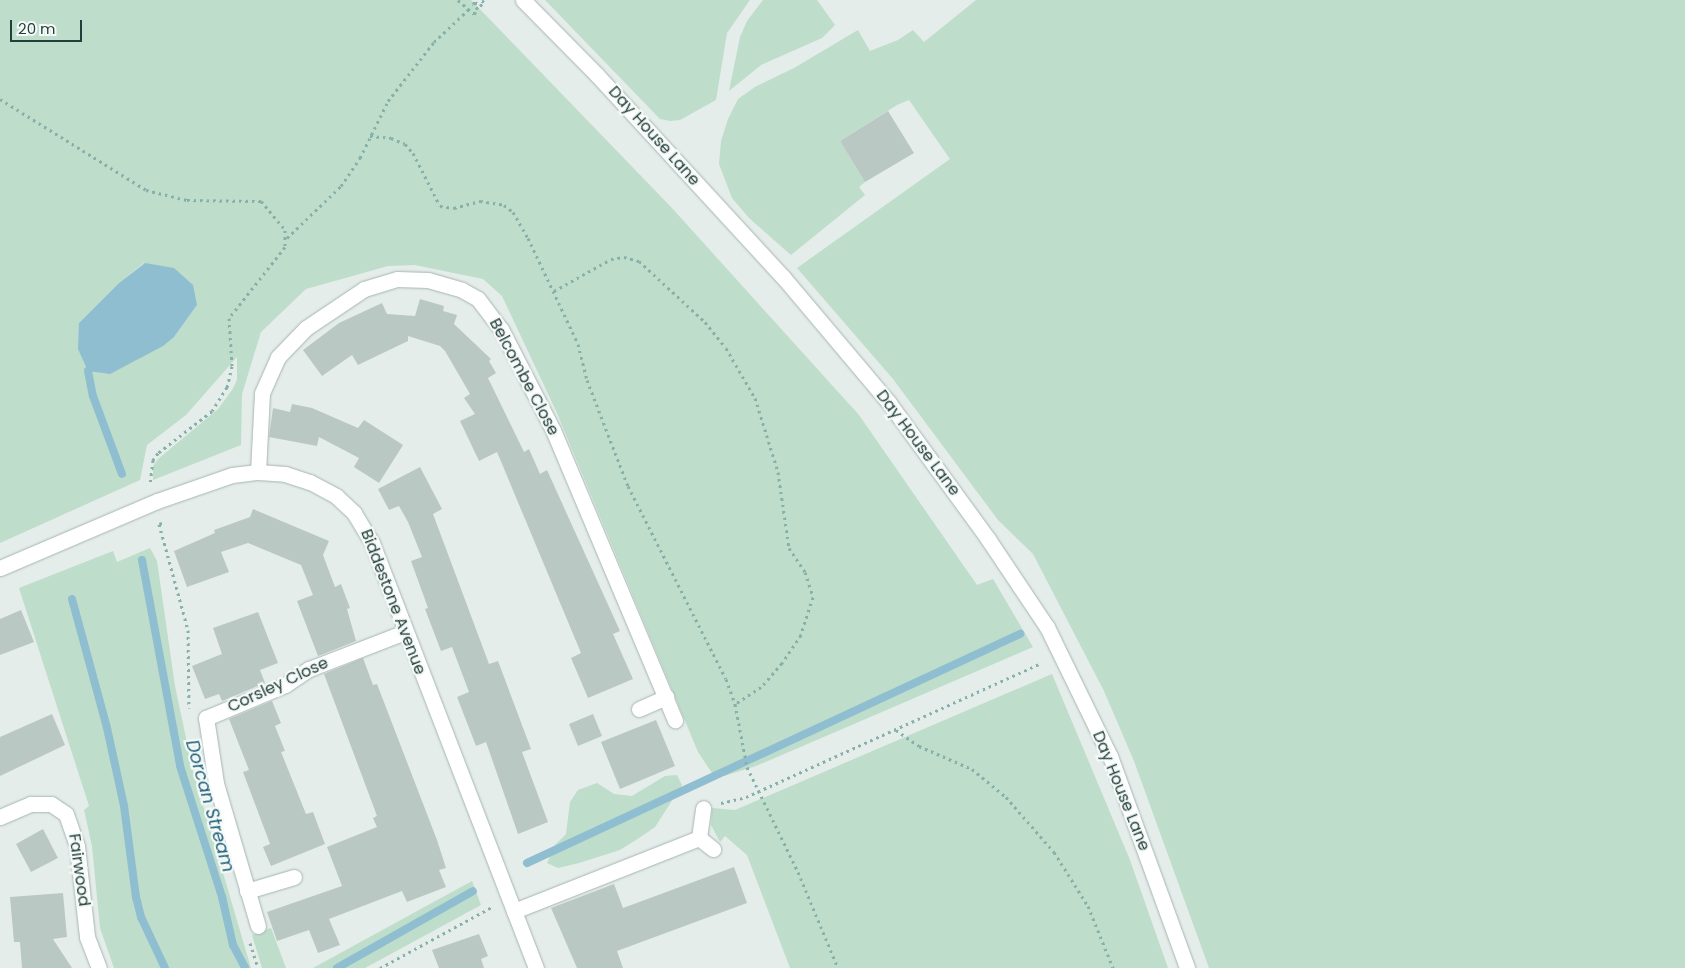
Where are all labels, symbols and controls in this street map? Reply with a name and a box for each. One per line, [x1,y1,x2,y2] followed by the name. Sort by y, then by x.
[12,10,85,42] scale bar
[18,18,56,39] text: 20 m
[604,82,704,190] street label: Day House Lane
[485,315,563,439] street label: Belcombe Close
[872,386,964,500] street label: Day House Lane
[356,527,430,677] street label: Biddestone Avenue
[225,653,331,717] street label: Corsley Close
[1088,728,1154,854] street label: Day House Lane
[181,737,239,875] water label: Dorcan Stream
[64,832,94,908] street label: Fairwood

